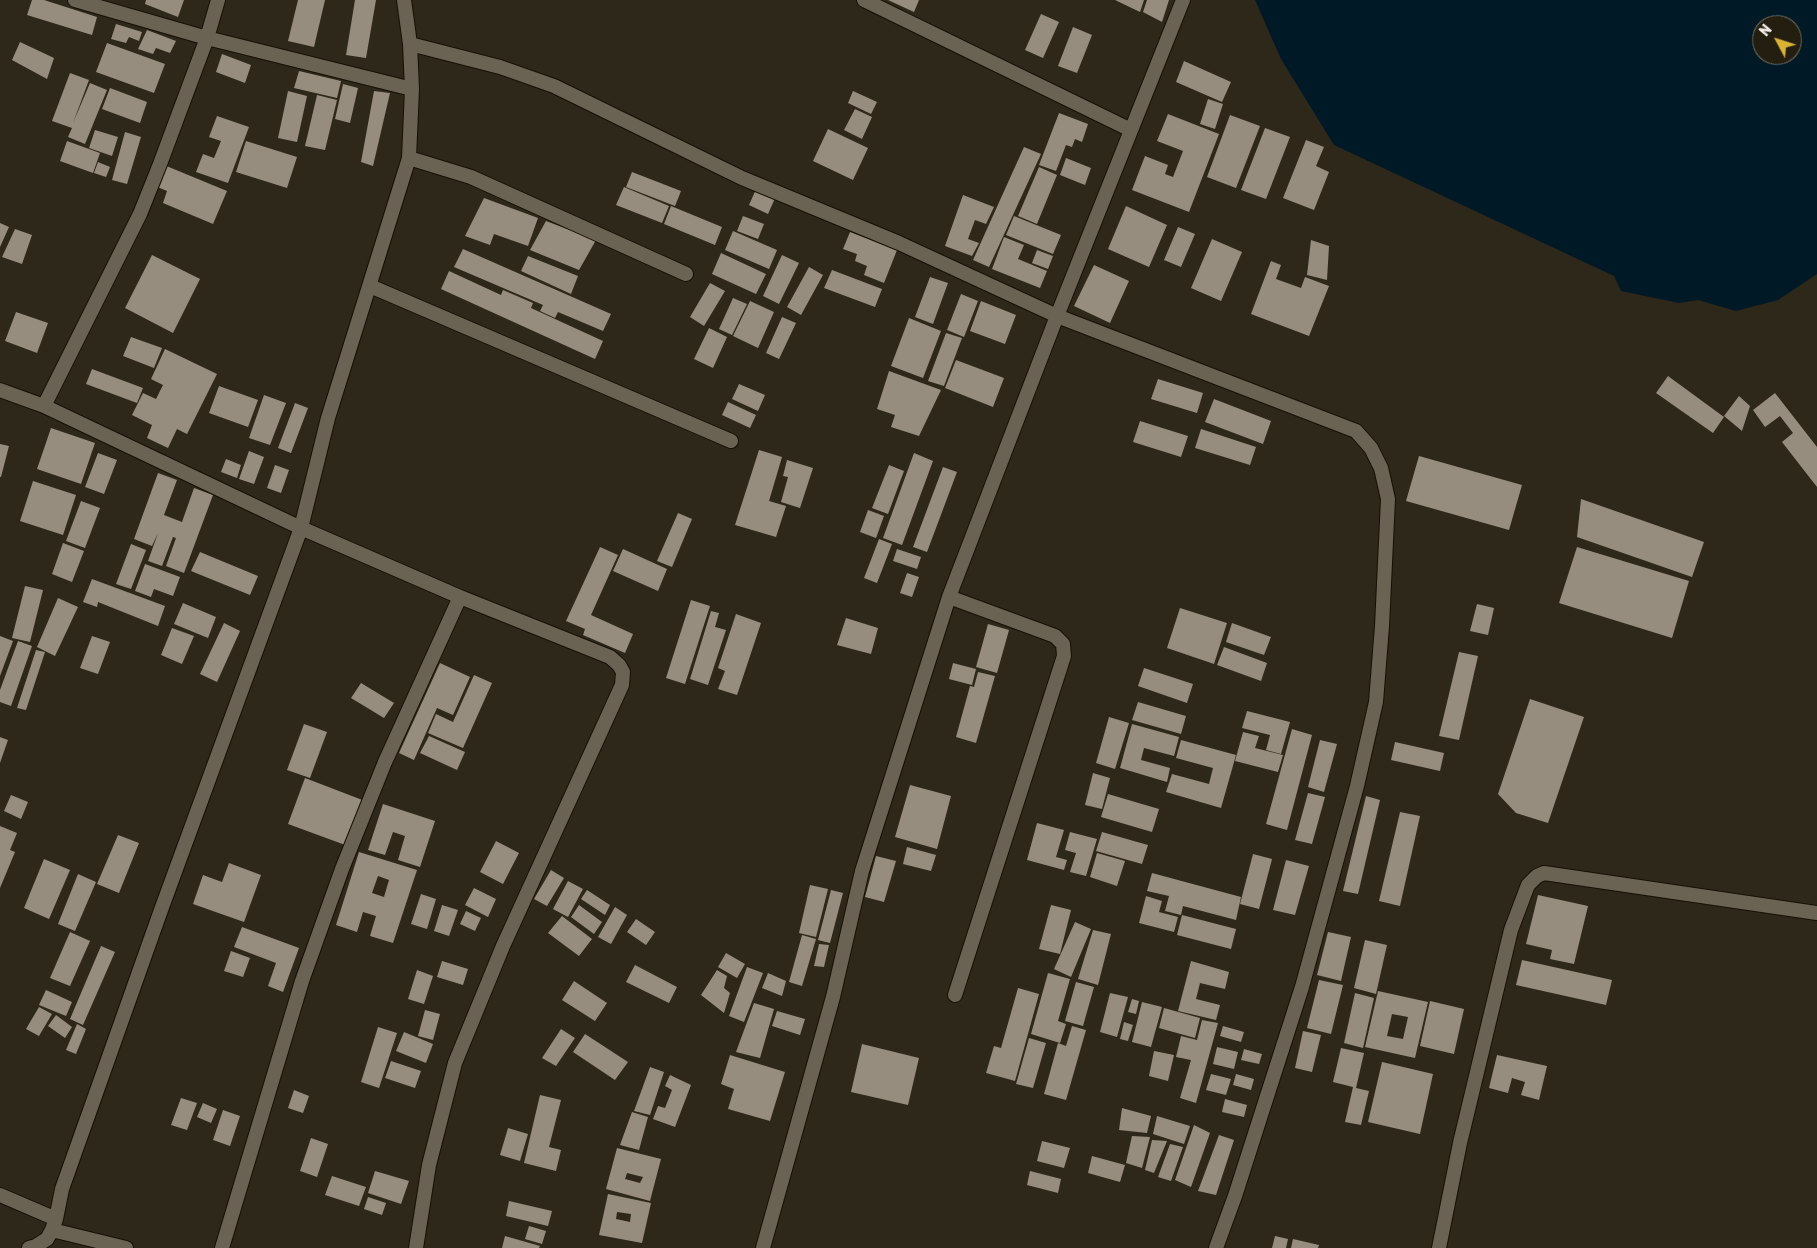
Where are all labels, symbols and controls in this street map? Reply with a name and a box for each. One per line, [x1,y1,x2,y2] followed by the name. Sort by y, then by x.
[1752,15,1802,65] north arrow
[1756,21,1776,40] text: N

